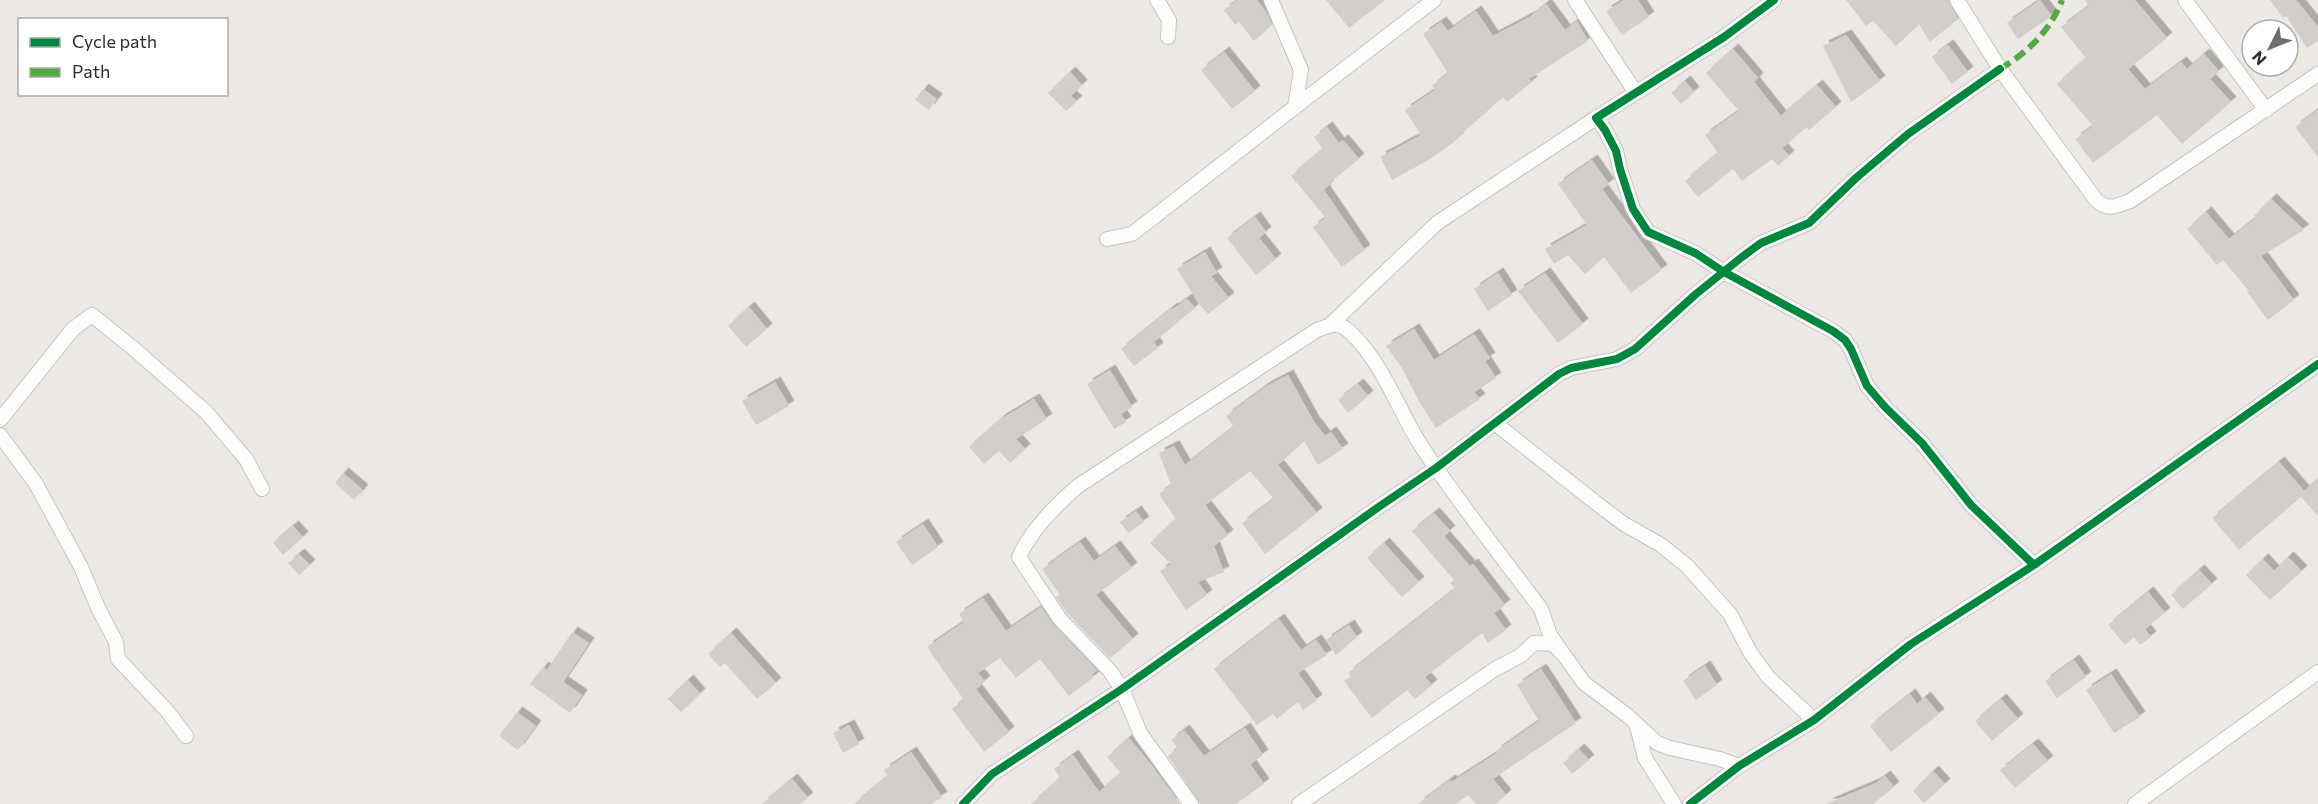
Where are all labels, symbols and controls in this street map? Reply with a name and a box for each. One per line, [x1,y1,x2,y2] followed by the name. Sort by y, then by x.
[18,18,228,96] legend
[2240,18,2300,78] north arrow
[72,30,157,52] text: Cycle path
[2248,48,2270,69] text: N
[72,60,110,82] text: Path

